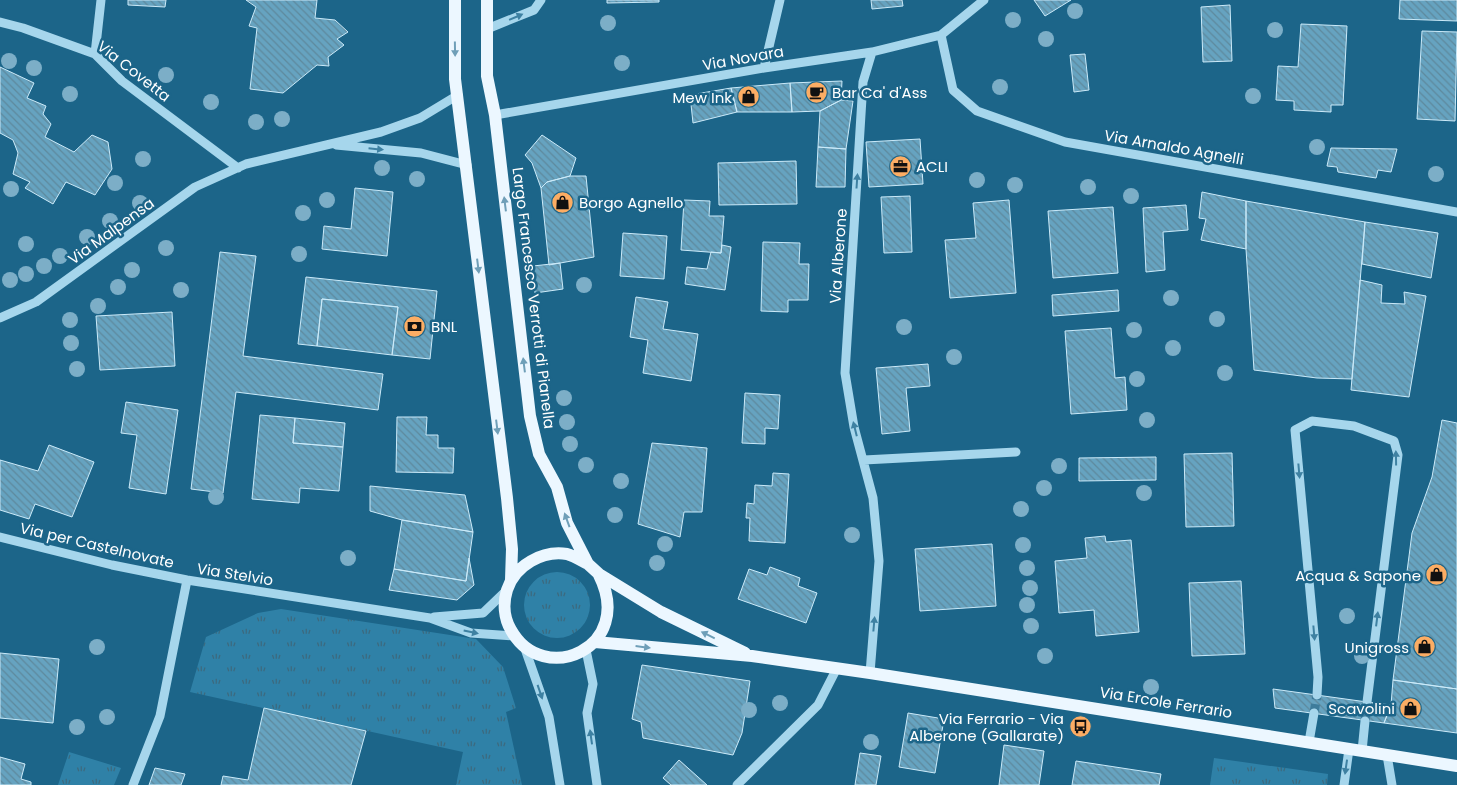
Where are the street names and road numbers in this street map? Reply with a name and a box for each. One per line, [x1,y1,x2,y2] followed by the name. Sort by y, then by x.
[93,36,175,106] street label: Via Covetta
[701,41,785,75] street label: Via Novara
[1103,124,1245,170] street label: Via Arnaldo Agnelli
[508,166,560,430] street label: Largo Francesco Verrotti di Pianella
[64,193,158,269] street label: Via Malpensa
[824,208,852,304] street label: Via Alberone
[18,517,176,573] street label: Via per Castelnovate
[195,558,275,590] street label: Via Stelvio
[1098,681,1234,723] street label: Via Ercole Ferrario

